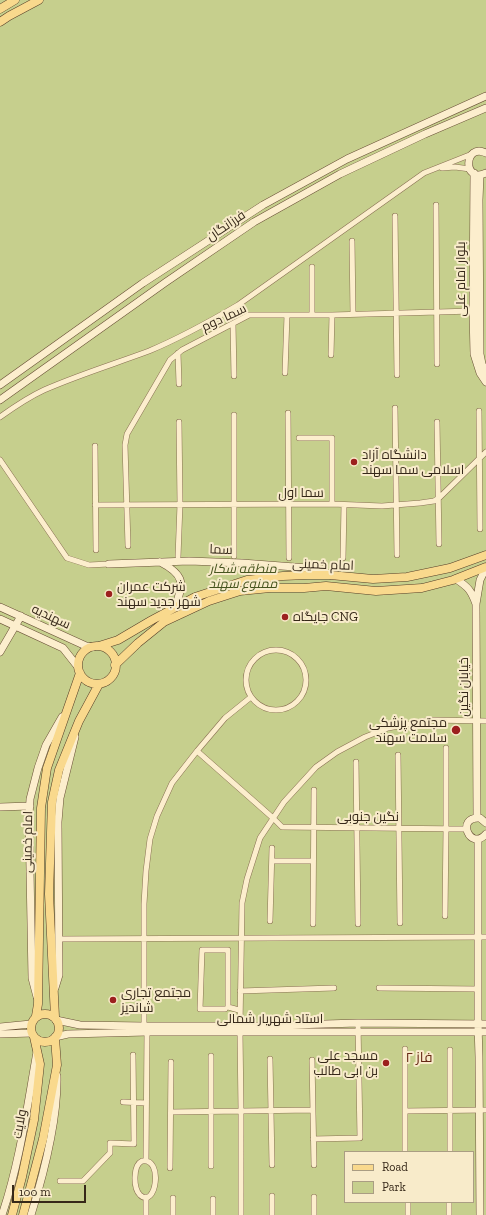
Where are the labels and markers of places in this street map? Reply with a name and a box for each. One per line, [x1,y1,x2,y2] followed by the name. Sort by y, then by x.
[362,447,464,478] place label: دانشگاه آزاد اسلامی سما سهند
[349,457,359,467] marker: دانشگاه آزاد اسلامی سما سهند
[117,579,201,610] place label: شرکت عمران شهر جدید سهند
[104,589,114,599] marker: شرکت عمران شهر جدید سهند
[293,609,358,625] place label: جایگاه CNG
[280,612,290,622] marker: جایگاه CNG
[369,715,447,746] place label: مجتمع پزشکی سلامت سهند
[450,724,462,736] marker: مجتمع پزشکی سلامت سهند
[121,985,191,1016] place label: مجتمع تجاری شاندیز
[108,995,118,1005] marker: مجتمع تجاری شاندیز
[313,1048,378,1079] place label: مسجد علی بن ابی طالب
[381,1058,391,1068] marker: مسجد علی بن ابی طالب

